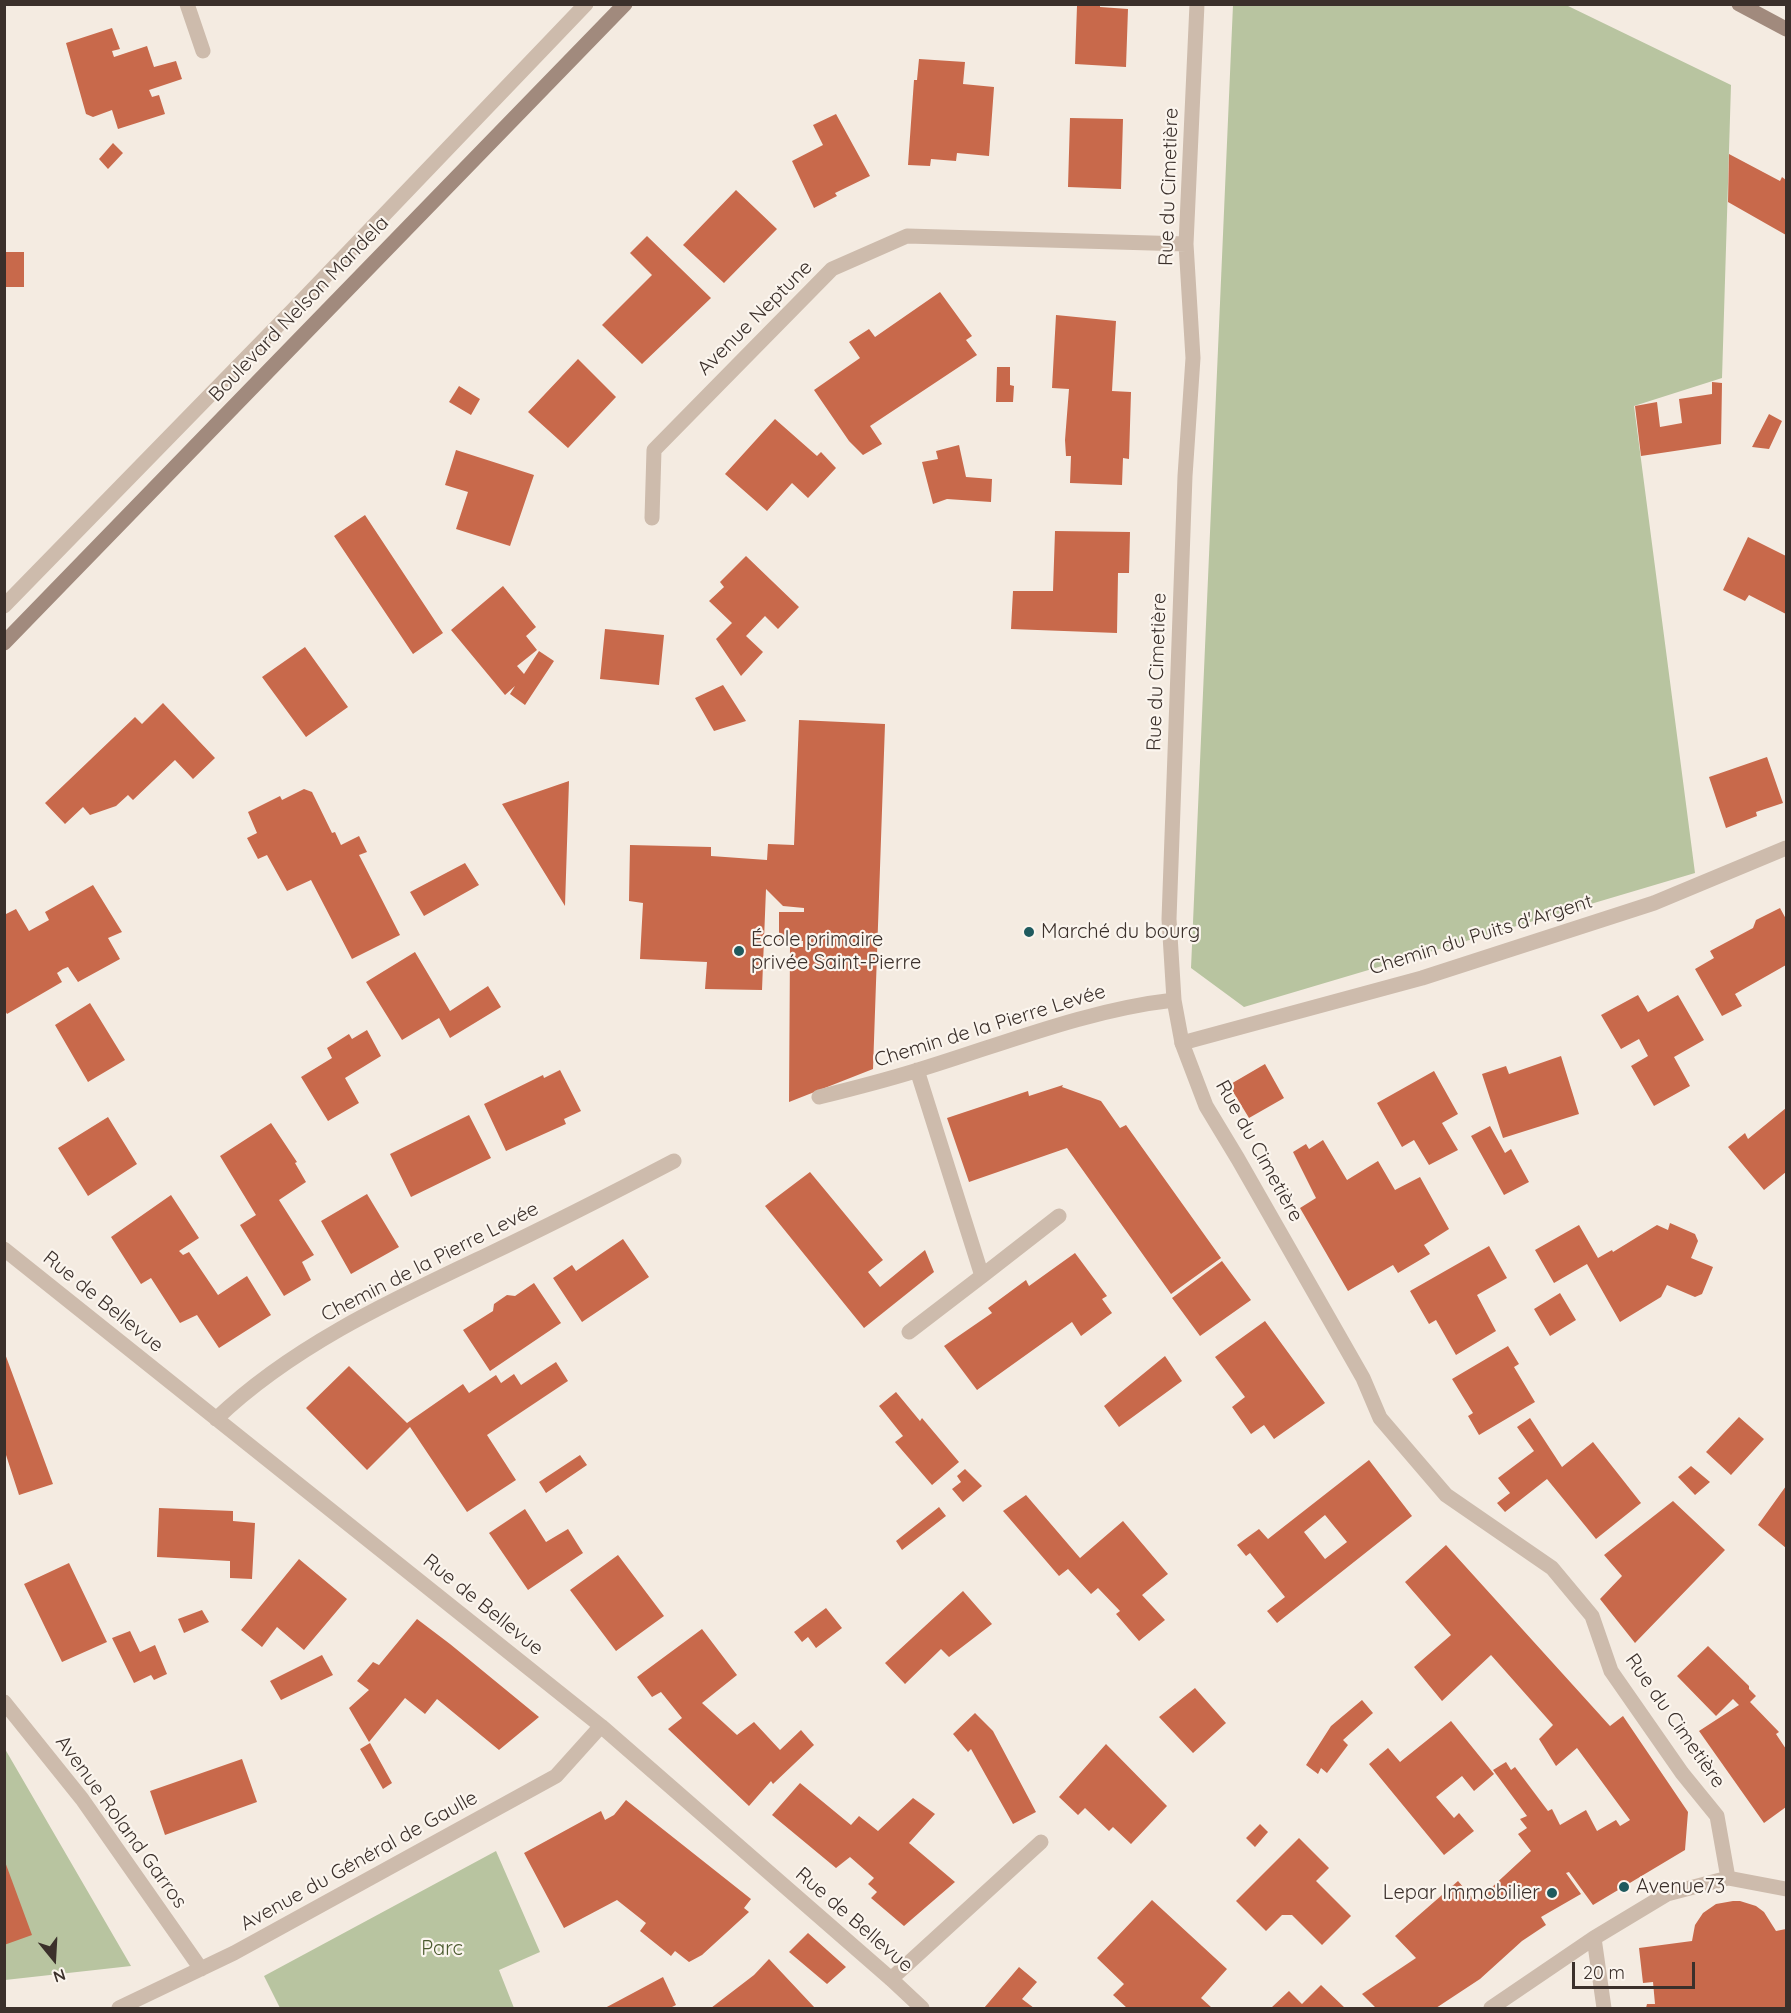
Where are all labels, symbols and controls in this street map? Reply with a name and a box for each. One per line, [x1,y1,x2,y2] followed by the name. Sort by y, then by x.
[1154,107,1184,267] street label: Rue du Cimetière
[204,211,394,407] street label: Boulevard Nelson Mandela
[692,255,818,381] street label: Avenue Neptune
[1142,592,1172,752] street label: Rue du Cimetière
[1367,890,1595,980] street label: Chemin du Puits d'Argent
[1041,920,1200,944] place label: Marché du bourg
[1022,925,1036,939] marker: Marché du bourg
[751,928,921,975] place label: École primaire privée Saint-Pierre
[732,944,746,958] marker: École primaire privée Saint-Pierre
[872,979,1108,1073] street label: Chemin de la Pierre Levée
[1210,1076,1308,1226] street label: Rue du Cimetière
[317,1197,543,1327] street label: Chemin de la Pierre Levée
[38,1246,168,1358] street label: Rue de Bellevue
[418,1549,548,1661] street label: Rue de Bellevue
[1620,1649,1730,1793] street label: Rue du Cimetière
[50,1731,192,1913] street label: Avenue Roland Garros
[236,1786,482,1936] street label: Avenue du Général de Gaulle
[790,1862,918,1978] street label: Rue de Bellevue
[1636,1875,1725,1899] place label: Avenue73
[1617,1880,1631,1894] marker: Avenue73
[1383,1881,1540,1905] place label: Lepar Immobilier
[1545,1886,1559,1900] marker: Lepar Immobilier
[24,1929,84,1989] north arrow
[421,1937,463,1961] park label: Parc
[1575,1950,1698,1988] scale bar
[1583,1961,1625,1984] text: 20 m
[51,1965,68,1987] text: N

